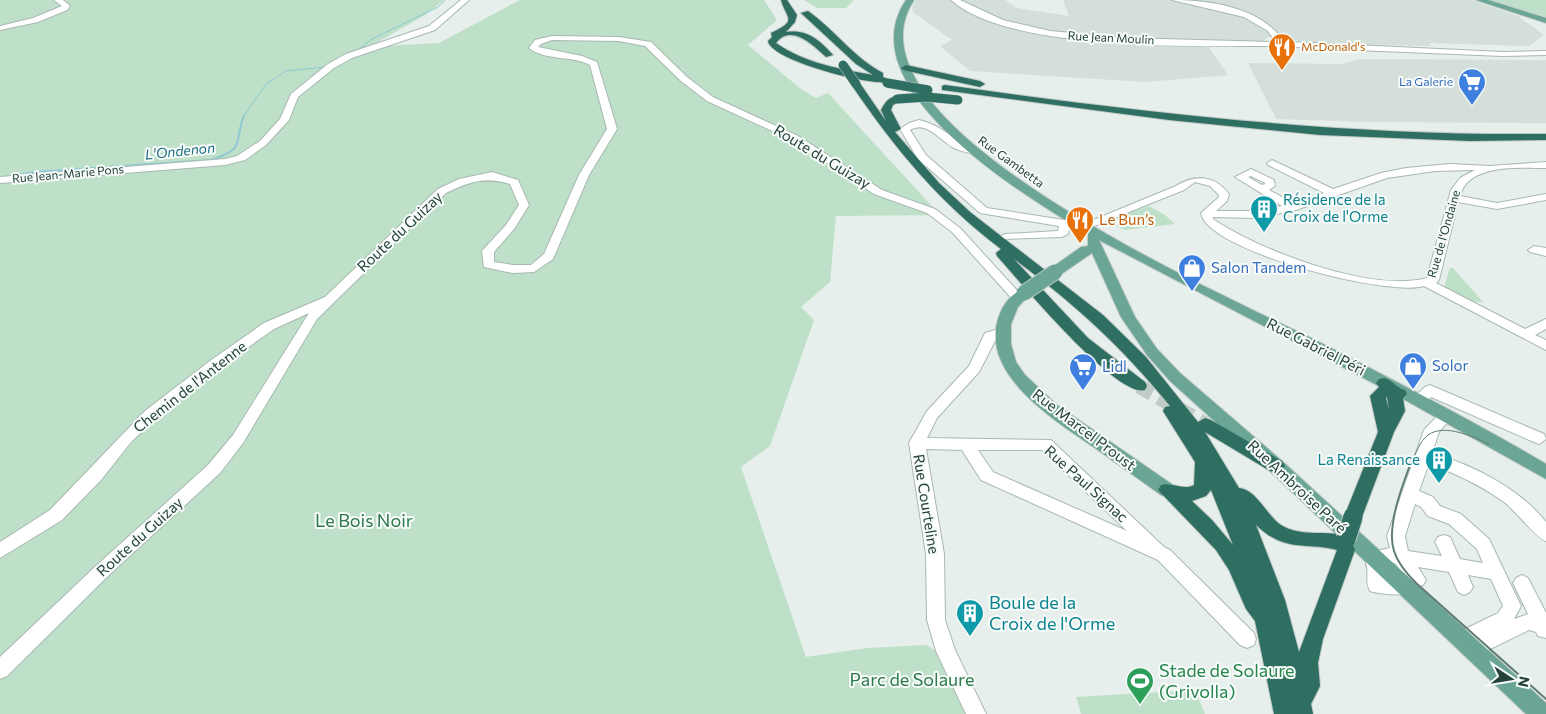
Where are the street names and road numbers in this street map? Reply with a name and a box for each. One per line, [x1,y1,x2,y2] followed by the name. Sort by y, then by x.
[1067,28,1155,47] street label: Rue Jean Moulin
[771,120,874,192] street label: Route du Guizay
[976,133,1047,190] street label: Rue Gambetta
[11,161,125,186] street label: Rue Jean-Marie Pons
[353,187,446,275] street label: Route du Guizay
[1424,188,1462,279] street label: Rue de l'Ondaine
[1264,314,1369,379] street label: Rue Gabriel Péri
[129,336,250,436] street label: Chemin de l'Antenne
[1030,385,1140,474] street label: Rue Marcel Proust
[1245,436,1351,537] street label: Rue Ambroise Paré
[1041,441,1132,525] street label: Rue Paul Signac
[910,453,944,555] street label: Rue Courteline
[93,493,186,580] street label: Route du Guizay

